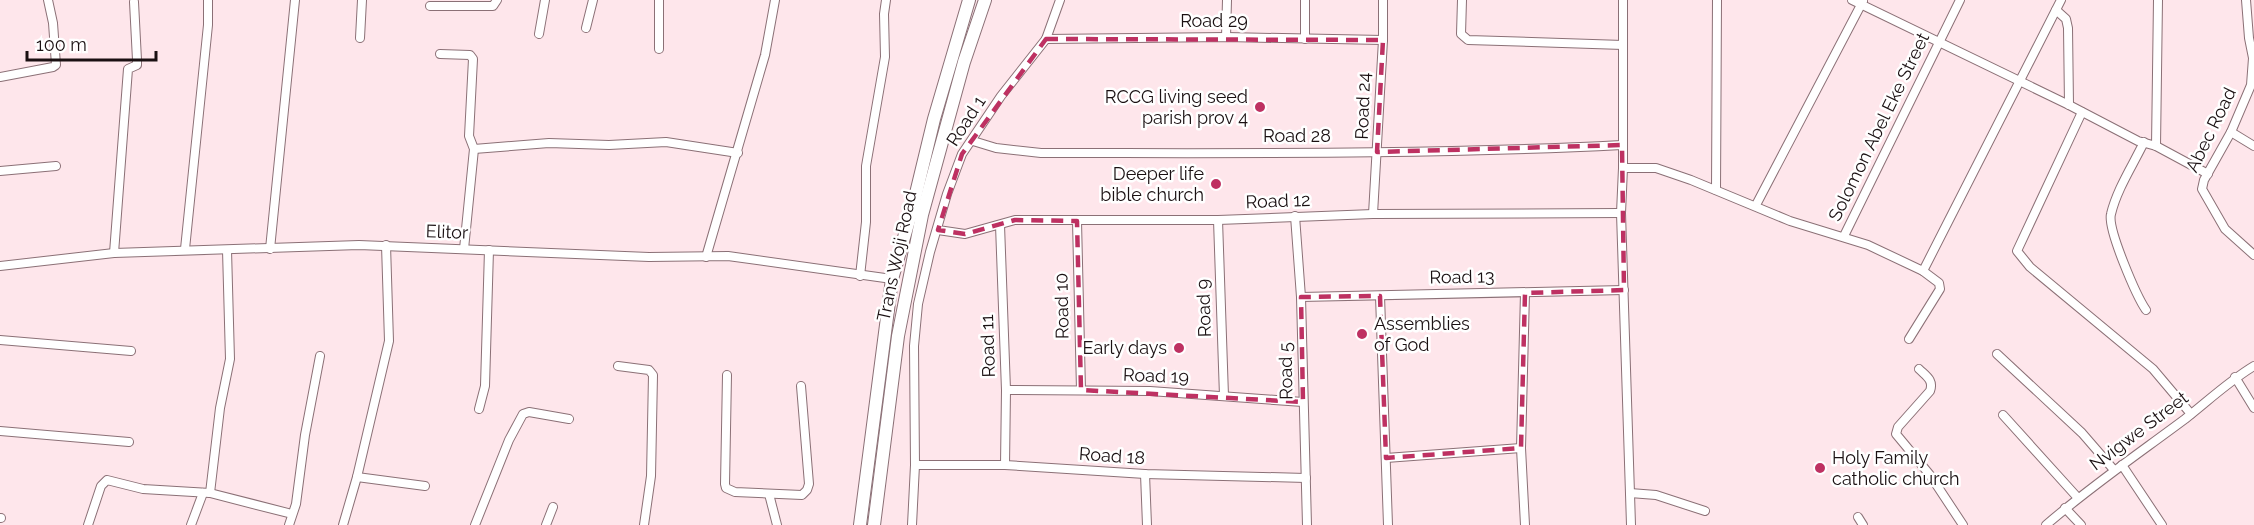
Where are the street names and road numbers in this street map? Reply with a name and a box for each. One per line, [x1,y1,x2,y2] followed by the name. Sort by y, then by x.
[1180,10,1248,31] street label: Road 29
[1824,29,1933,224] street label: Solomon Abel Eke Street
[1351,72,1374,140] street label: Road 24
[2181,84,2240,176] street label: Abec Road
[942,92,990,150] street label: Road 1
[1263,125,1331,146] street label: Road 28
[872,189,921,323] street label: Trans Woji Road
[1245,189,1311,212] street label: Road 12
[425,220,469,243] street label: Elitor
[1429,265,1495,288] street label: Road 13
[1050,273,1073,339] street label: Road 10
[1192,279,1215,338] street label: Road 9
[976,314,999,378] street label: Road 11
[1274,342,1297,400] street label: Road 5
[1123,364,1189,387] street label: Road 19
[2085,387,2192,474] street label: Nvigwe Street
[1078,443,1146,468] street label: Road 18

